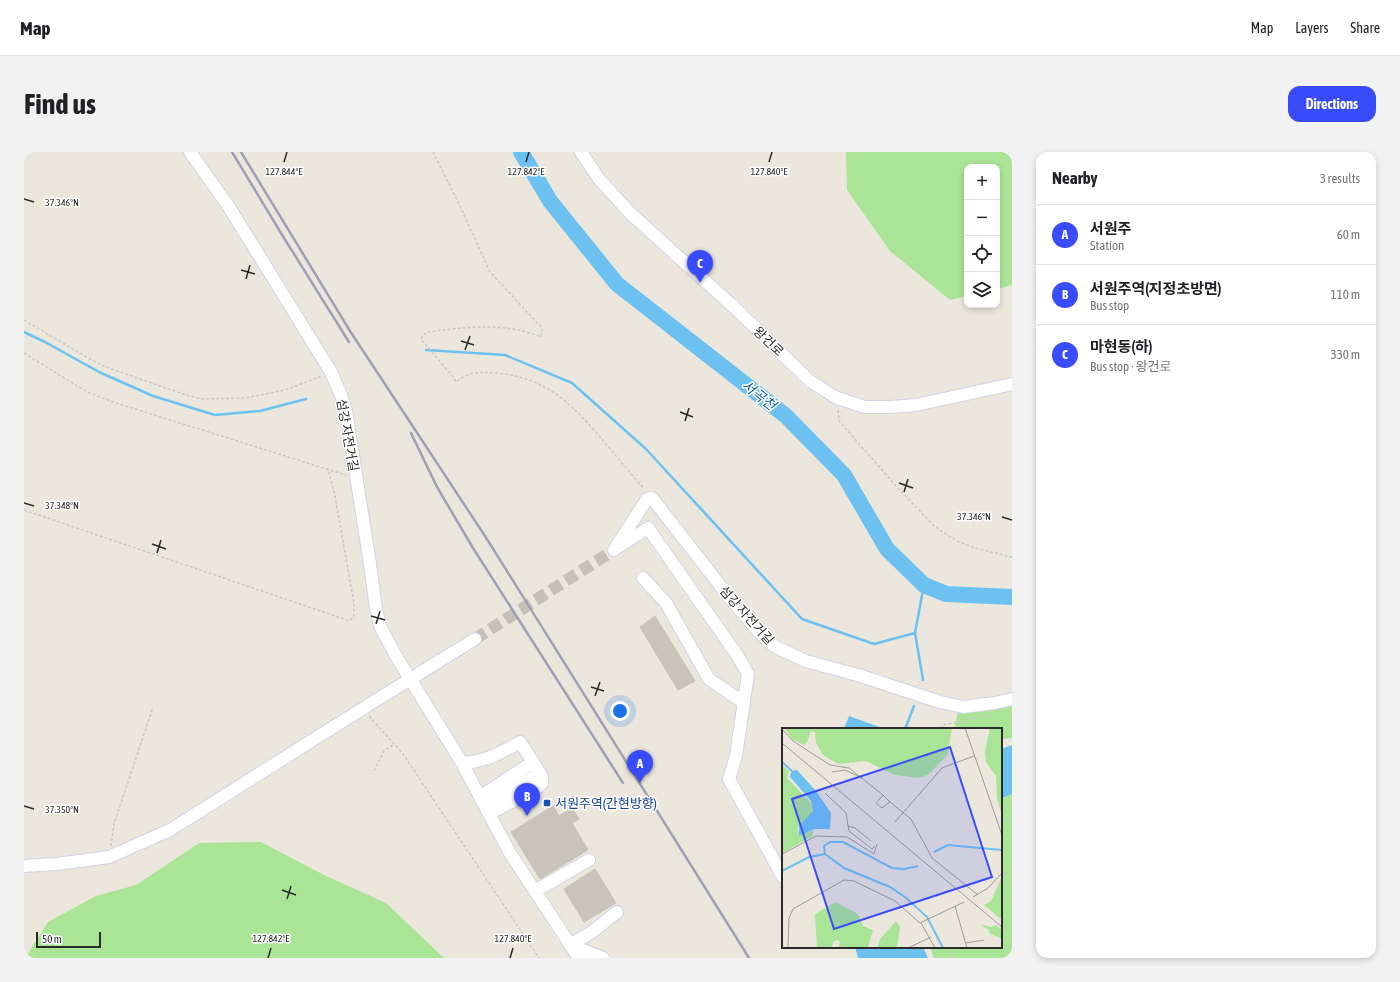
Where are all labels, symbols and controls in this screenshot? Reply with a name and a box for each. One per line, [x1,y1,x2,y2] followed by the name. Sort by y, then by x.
[20,17,51,39] text: Map
[1251,20,1273,36] text: Map
[1295,20,1328,36] text: Layers
[1350,20,1380,36] text: Share
[1288,86,1376,122] button: Directions
[24,88,96,120] text: Find us
[964,164,1000,308] map controls
[964,164,1000,200] button: +
[266,166,303,177] text: 127.844°E
[508,166,545,177] text: 127.842°E
[751,166,788,177] text: 127.840°E
[1052,168,1098,188] text: Nearby
[1320,171,1360,186] text: 3 results
[45,197,79,208] text: 37.346°N
[964,200,1000,236] button: −
[1090,220,1131,237] text: 서원주
[1062,227,1068,242] text: A
[1337,227,1360,242] text: 60 m
[964,236,1000,272] button: locate
[1090,238,1124,253] text: Station
[687,250,713,283] pin: C
[964,272,1000,308] button: layers
[1090,280,1221,297] text: 서원주역(지정초방면)
[1062,287,1068,302] text: B
[1331,287,1360,302] text: 110 m
[1090,298,1129,313] text: Bus stop
[751,323,787,359] street label: 왕건로
[1090,338,1152,355] text: 마현동(하)
[1062,347,1068,362] text: C
[1331,347,1360,362] text: 330 m
[1090,359,1172,374] text: Bus stop · 왕건로
[739,377,780,414] water label: 서곡천
[334,398,361,473] street label: 섬강 자전거길
[45,500,79,511] text: 37.348°N
[957,511,991,522] text: 37.346°N
[716,583,777,648] street label: 섬강 자전거길
[610,701,630,721] your location
[782,728,1002,948] inset map
[627,750,653,783] pin: A
[514,783,540,816] pin: B
[555,796,657,811] place label: 서원주역(간현방향)
[542,798,552,808] marker: 서원주역(간현방향)
[45,804,79,815] text: 37.350°N
[36,930,101,949] scale bar
[42,933,62,945] text: 50 m
[253,933,290,944] text: 127.842°E
[495,933,532,944] text: 127.840°E

